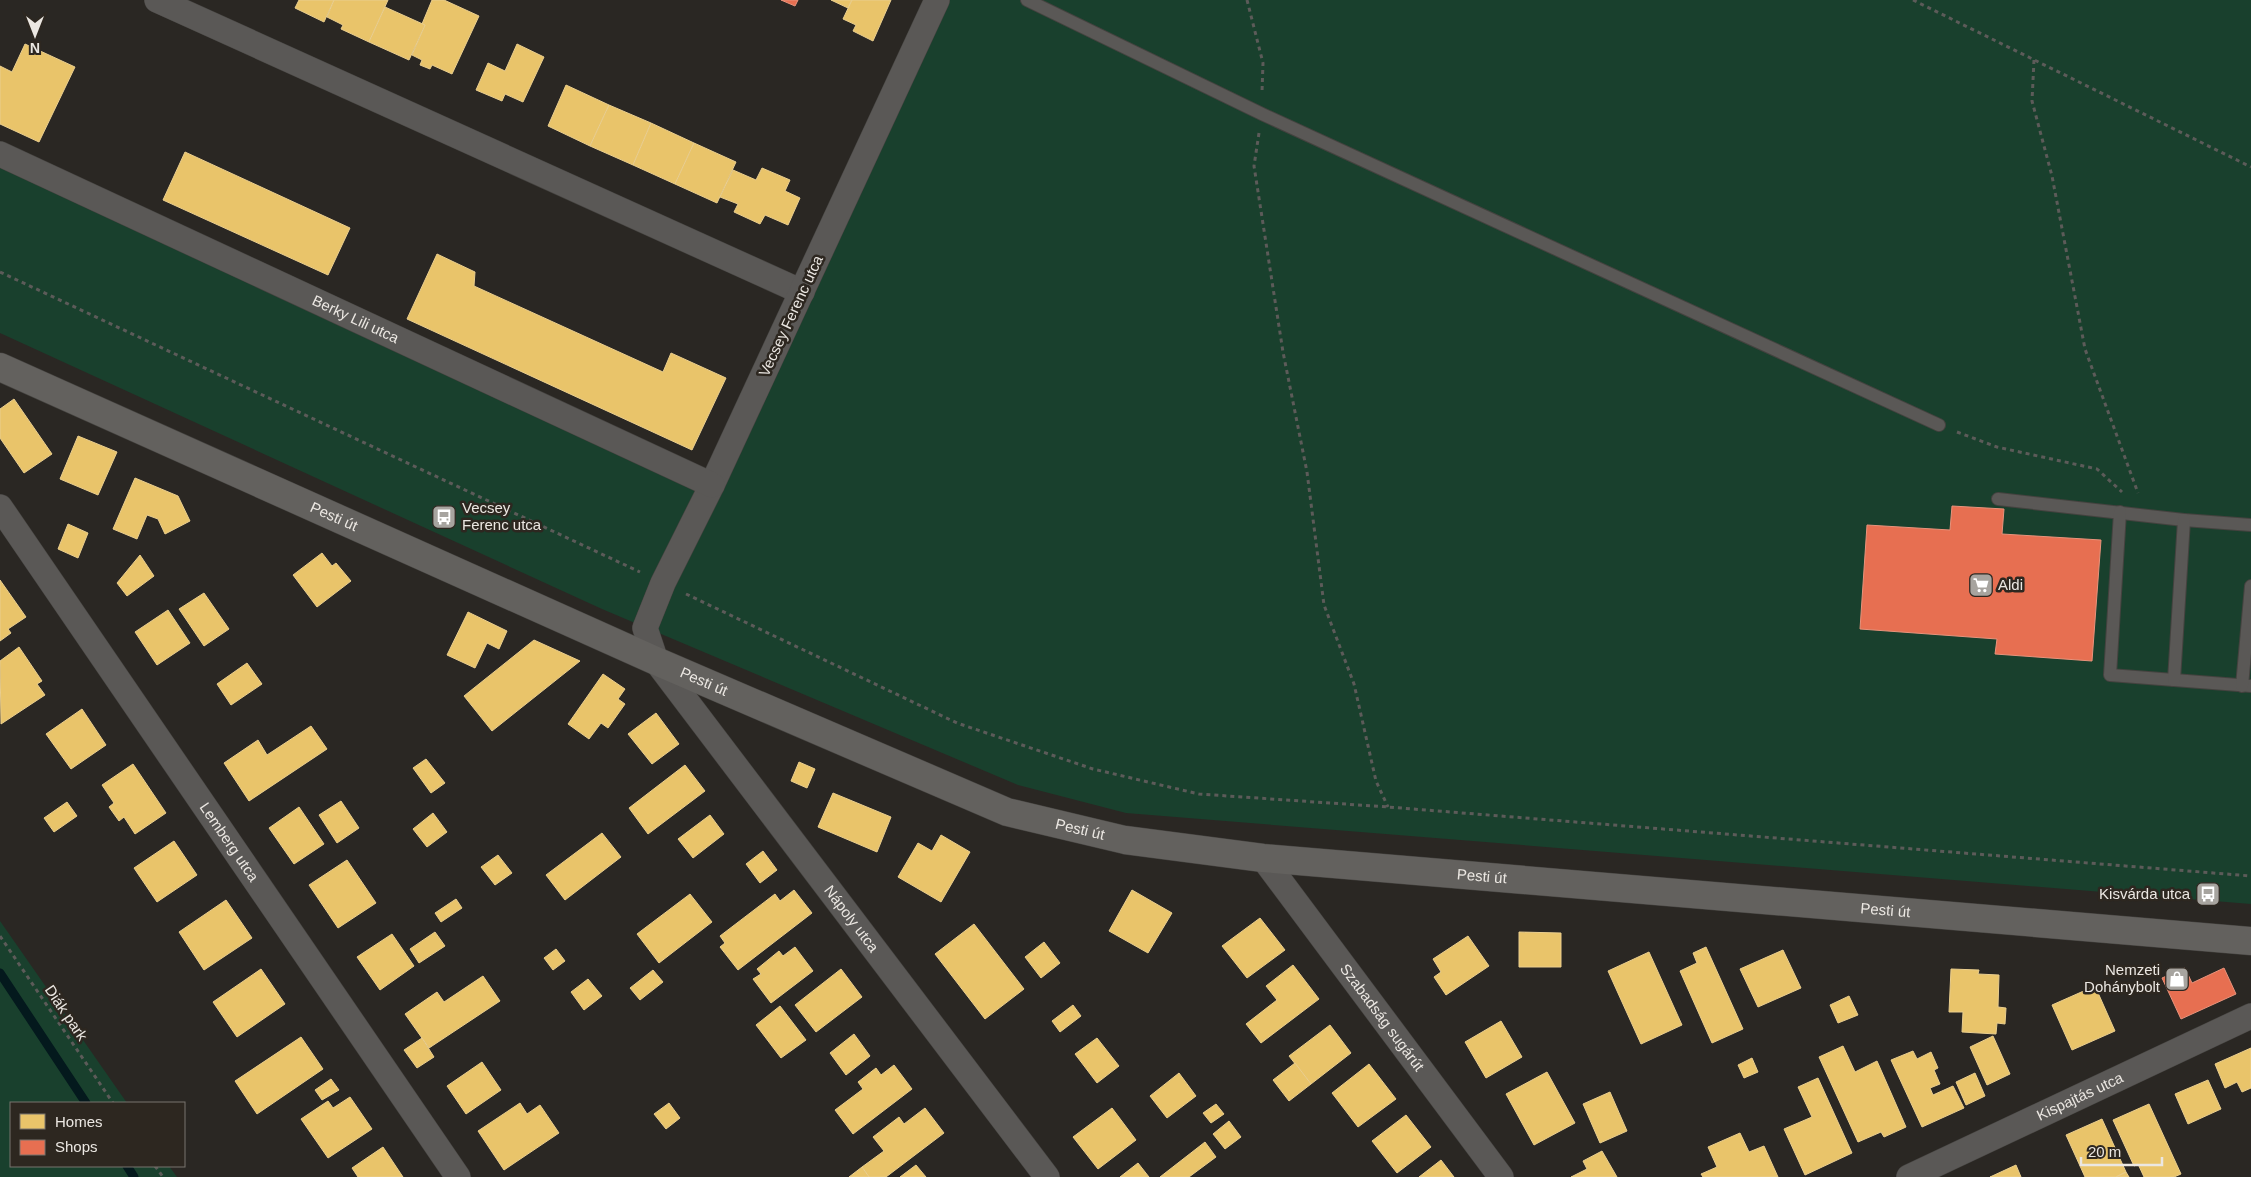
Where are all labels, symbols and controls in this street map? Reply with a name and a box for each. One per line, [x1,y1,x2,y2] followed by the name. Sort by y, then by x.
[10,10,60,60] north arrow
[30,40,40,56] text: N
[755,252,826,379] street label: Vecsey Ferenc utca
[310,291,402,346] street label: Berky Lili utca
[308,498,361,535] street label: Pesti út
[462,499,542,533] place label: Vecsey Ferenc utca
[431,504,457,530] bus stop icon: Vecsey Ferenc utca
[1968,572,1994,598] supermarket icon: Aldi
[1998,576,2023,593] place label: Aldi
[678,663,731,699] street label: Pesti út
[197,799,263,885] street label: Lemberg utca
[1054,815,1107,843] street label: Pesti út
[1456,865,1508,887] street label: Pesti út
[2195,881,2221,907] bus stop icon: Kisvárda utca
[821,882,883,956] street label: Nápoly utca
[2099,885,2191,902] place label: Kisvárda utca
[1860,899,1912,920] street label: Pesti út
[1337,960,1428,1075] street label: Szabadság sugárút
[2084,961,2161,995] place label: Nemzeti Dohánybolt
[2164,966,2190,992] shop icon: Nemzeti Dohánybolt
[42,982,91,1044] street label: Diák park
[2034,1068,2126,1124] street label: Kispajtás utca
[10,1102,185,1167] legend
[55,1113,103,1130] text: Homes
[2081,1134,2162,1166] scale bar
[55,1138,98,1155] text: Shops
[2088,1143,2121,1160] text: 20 m

